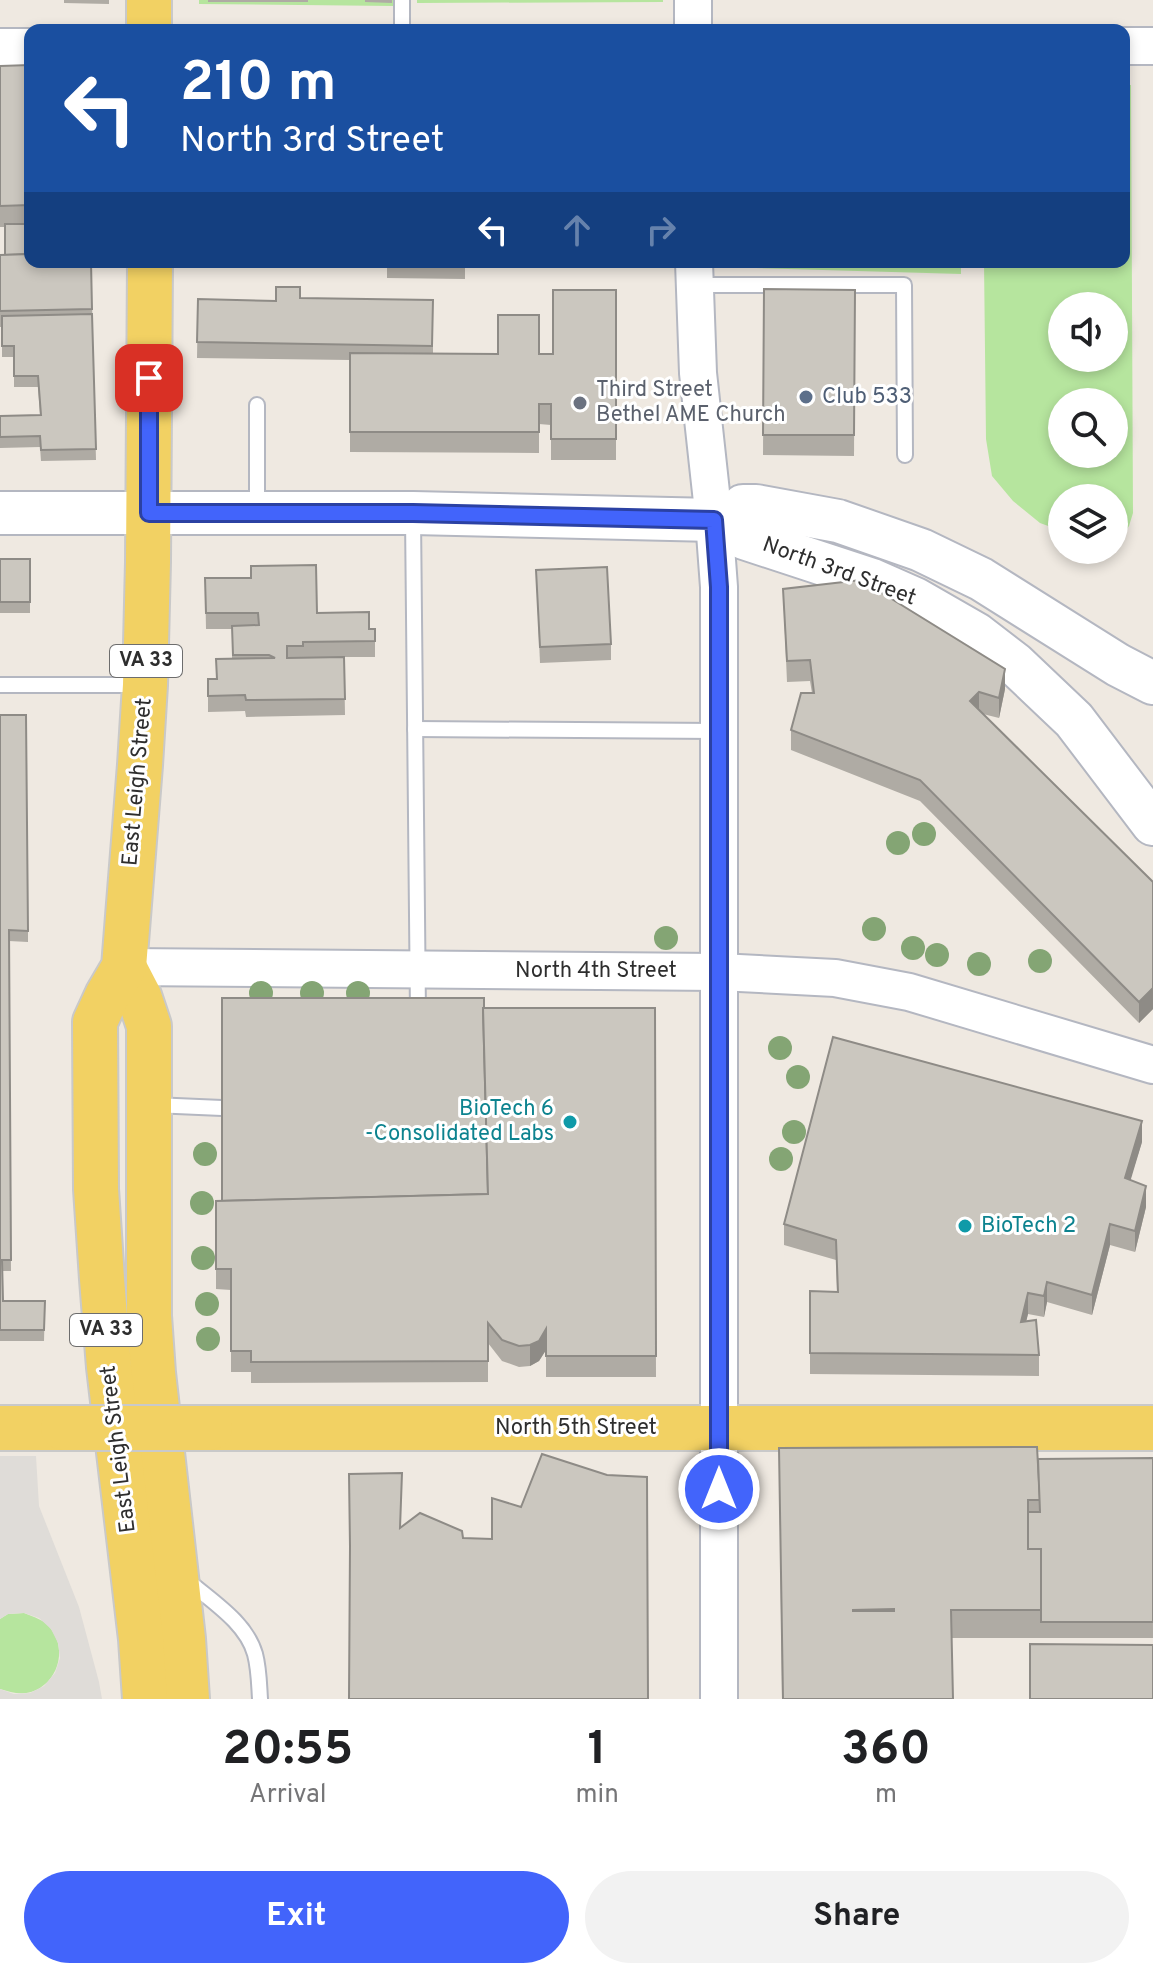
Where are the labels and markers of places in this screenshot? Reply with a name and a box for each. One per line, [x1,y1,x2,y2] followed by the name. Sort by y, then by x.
[115,344,183,412] pin
[596,377,786,429] place label: Third Street Bethel AME Church
[822,384,912,411] place label: Club 533
[797,388,815,406] marker: Club 533
[571,394,589,412] marker: Third Street Bethel AME Church
[365,1096,554,1148] place label: BioTech 6 -Consolidated Labs
[561,1113,579,1131] marker: BioTech 6 -Consolidated Labs
[981,1213,1076,1240] place label: BioTech 2
[956,1217,974,1235] marker: BioTech 2

